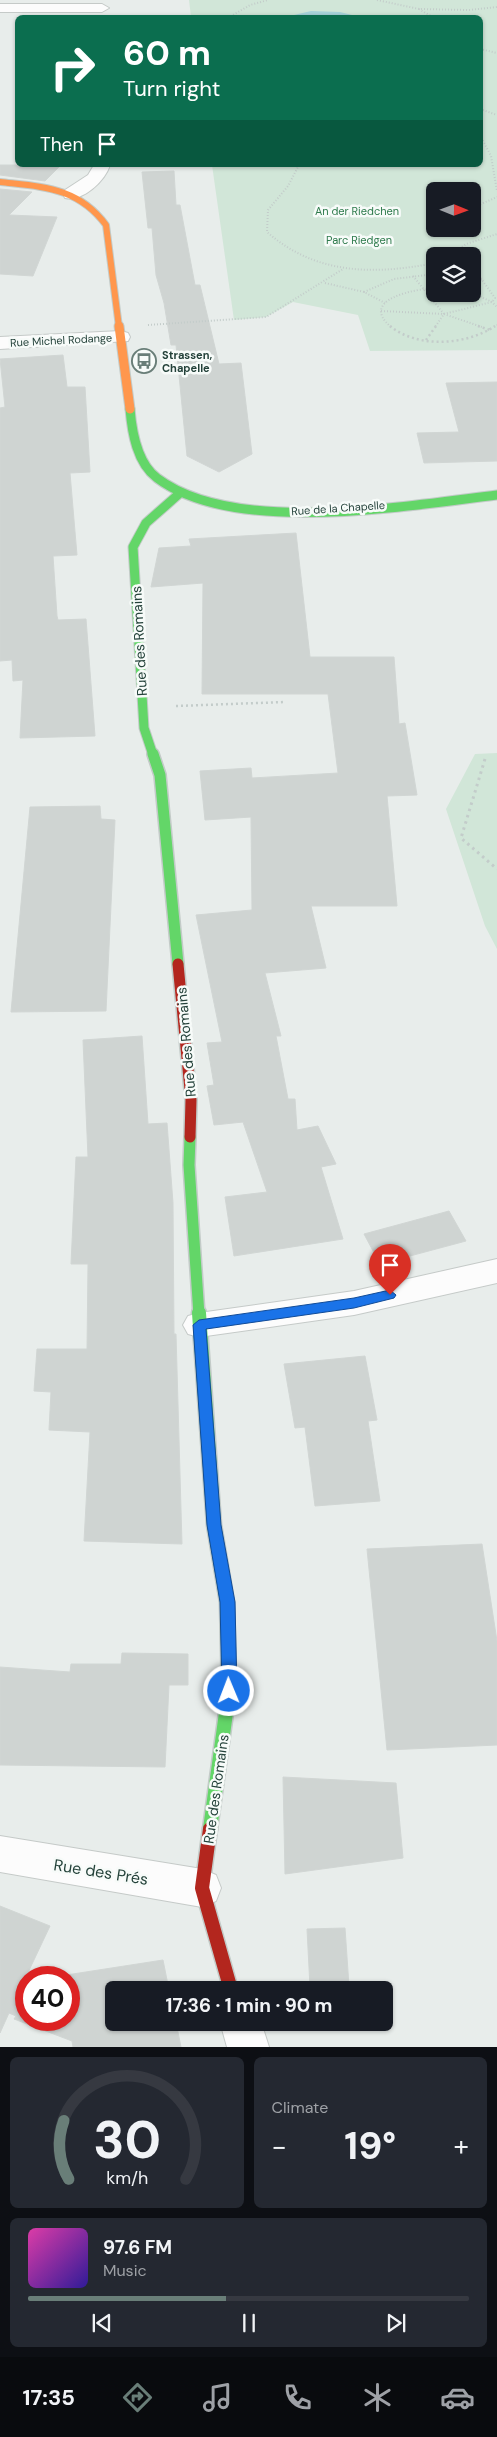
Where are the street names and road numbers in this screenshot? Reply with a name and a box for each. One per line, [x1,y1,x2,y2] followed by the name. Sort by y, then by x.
[10,330,112,350] street label: Rue Michel Rodange
[291,498,385,518] street label: Rue de la Chapelle
[127,585,151,697] street label: Rue des Romains
[172,986,200,1098] street label: Rue des Romains
[199,1733,233,1845] street label: Rue des Romains
[52,1854,150,1890] street label: Rue des Prés

